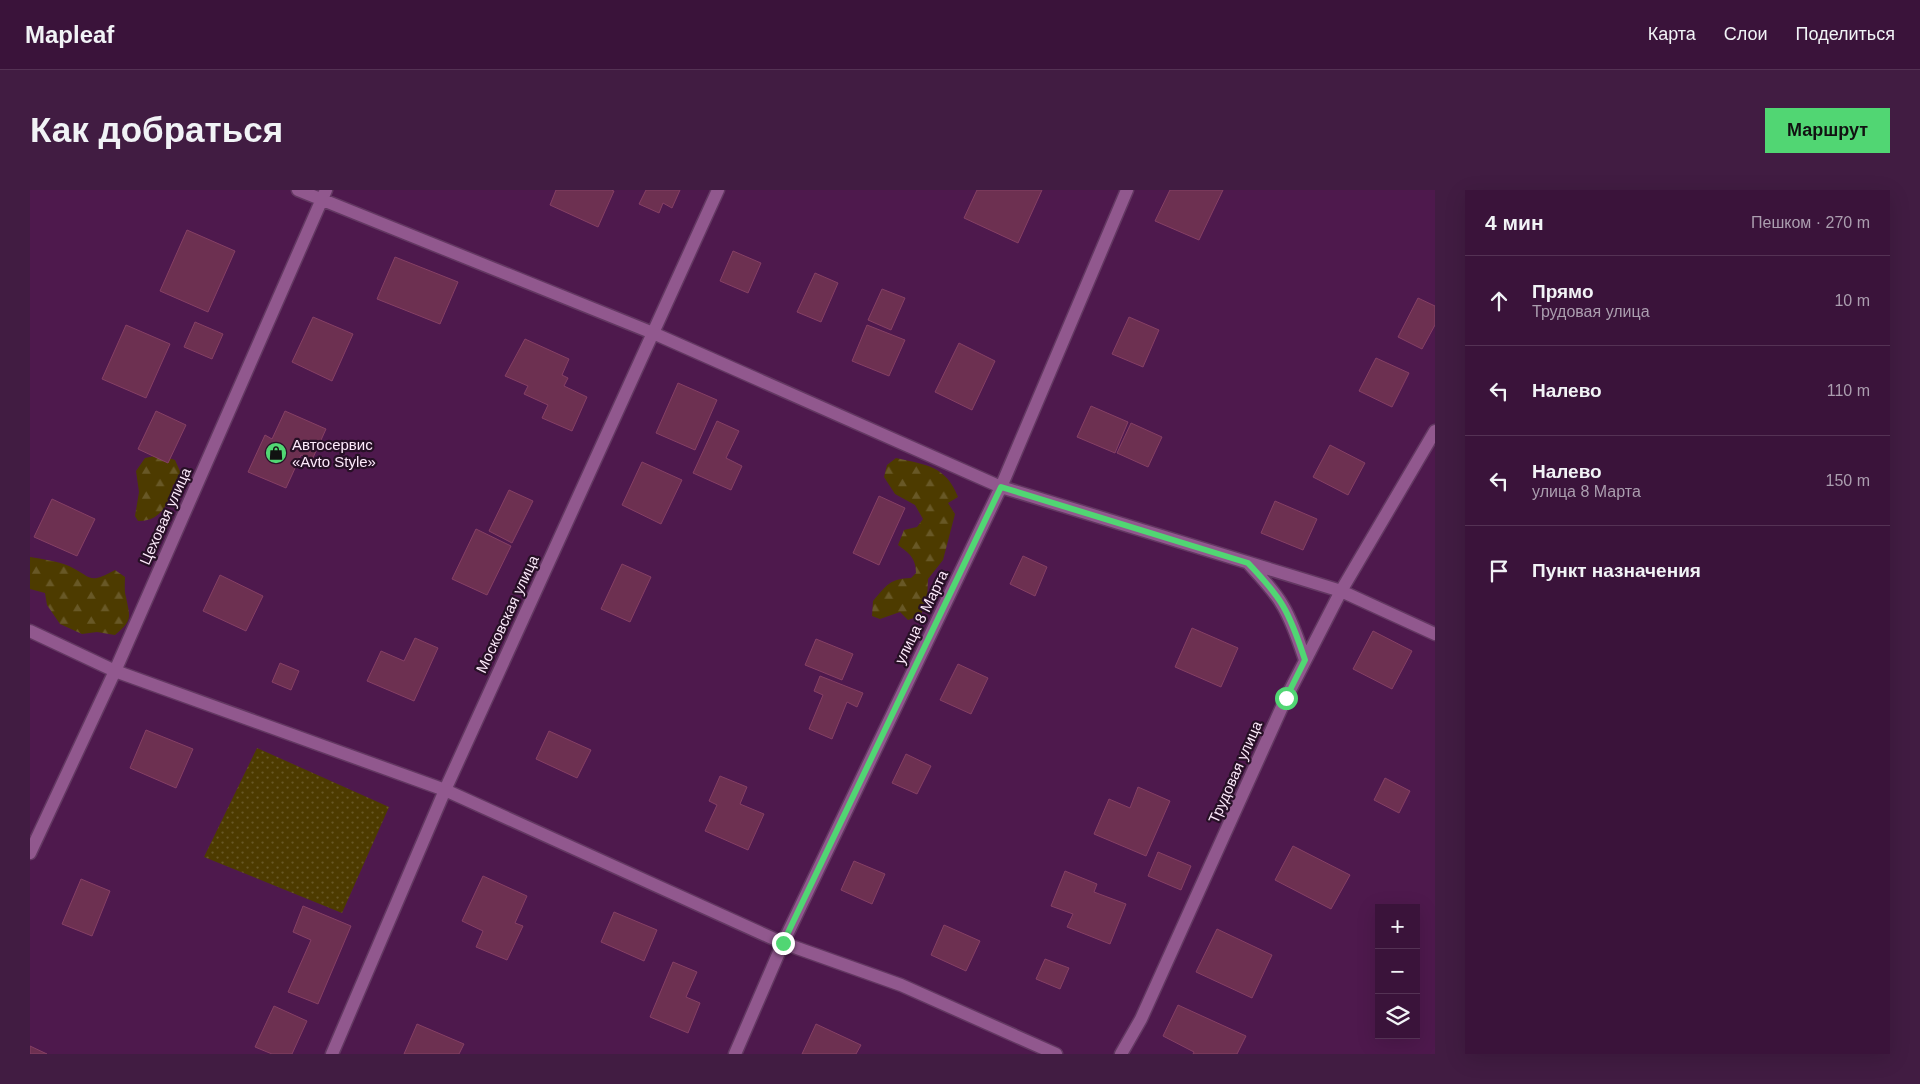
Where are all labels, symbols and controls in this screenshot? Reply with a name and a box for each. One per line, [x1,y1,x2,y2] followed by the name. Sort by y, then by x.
[25,21,114,48] text: Mapleaf
[1648,24,1696,44] text: Карта
[1724,24,1768,44] text: Слои
[1796,24,1895,44] text: Поделиться
[1765,108,1890,153] button: Маршрут
[30,110,283,149] text: Как добраться
[1485,211,1544,234] text: 4 мин
[1751,214,1870,231] text: Пешком · 270 m
[1532,281,1594,302] text: Прямо
[1485,287,1513,315] icon: ahead
[1834,292,1870,309] text: 10 m
[1532,303,1650,320] text: Трудовая улица
[1485,377,1513,405] icon: left
[1532,380,1602,401] text: Налево
[1827,382,1870,399] text: 110 m
[292,436,376,470] place label: Автосервис «Avto Style»
[264,441,288,465] shop icon: Автосервис «Avto Style»
[1532,461,1602,482] text: Налево
[136,464,194,567] street label: Цеховая улица
[1485,467,1513,495] icon: left
[1826,472,1870,489] text: 150 m
[1532,483,1641,500] text: улица 8 Марта
[472,552,542,675] street label: Московская улица
[1485,557,1513,585] icon: arrive
[1532,560,1701,581] text: Пункт назначения
[891,567,951,667] street label: улица 8 Марта
[1275,687,1298,710] route start
[1205,718,1265,826] street label: Трудовая улица
[1375,904,1420,1039] map controls
[1375,904,1420,949] button: +
[772,932,795,955] route end
[1375,949,1420,994] button: −
[1375,994,1420,1039] button: layers

